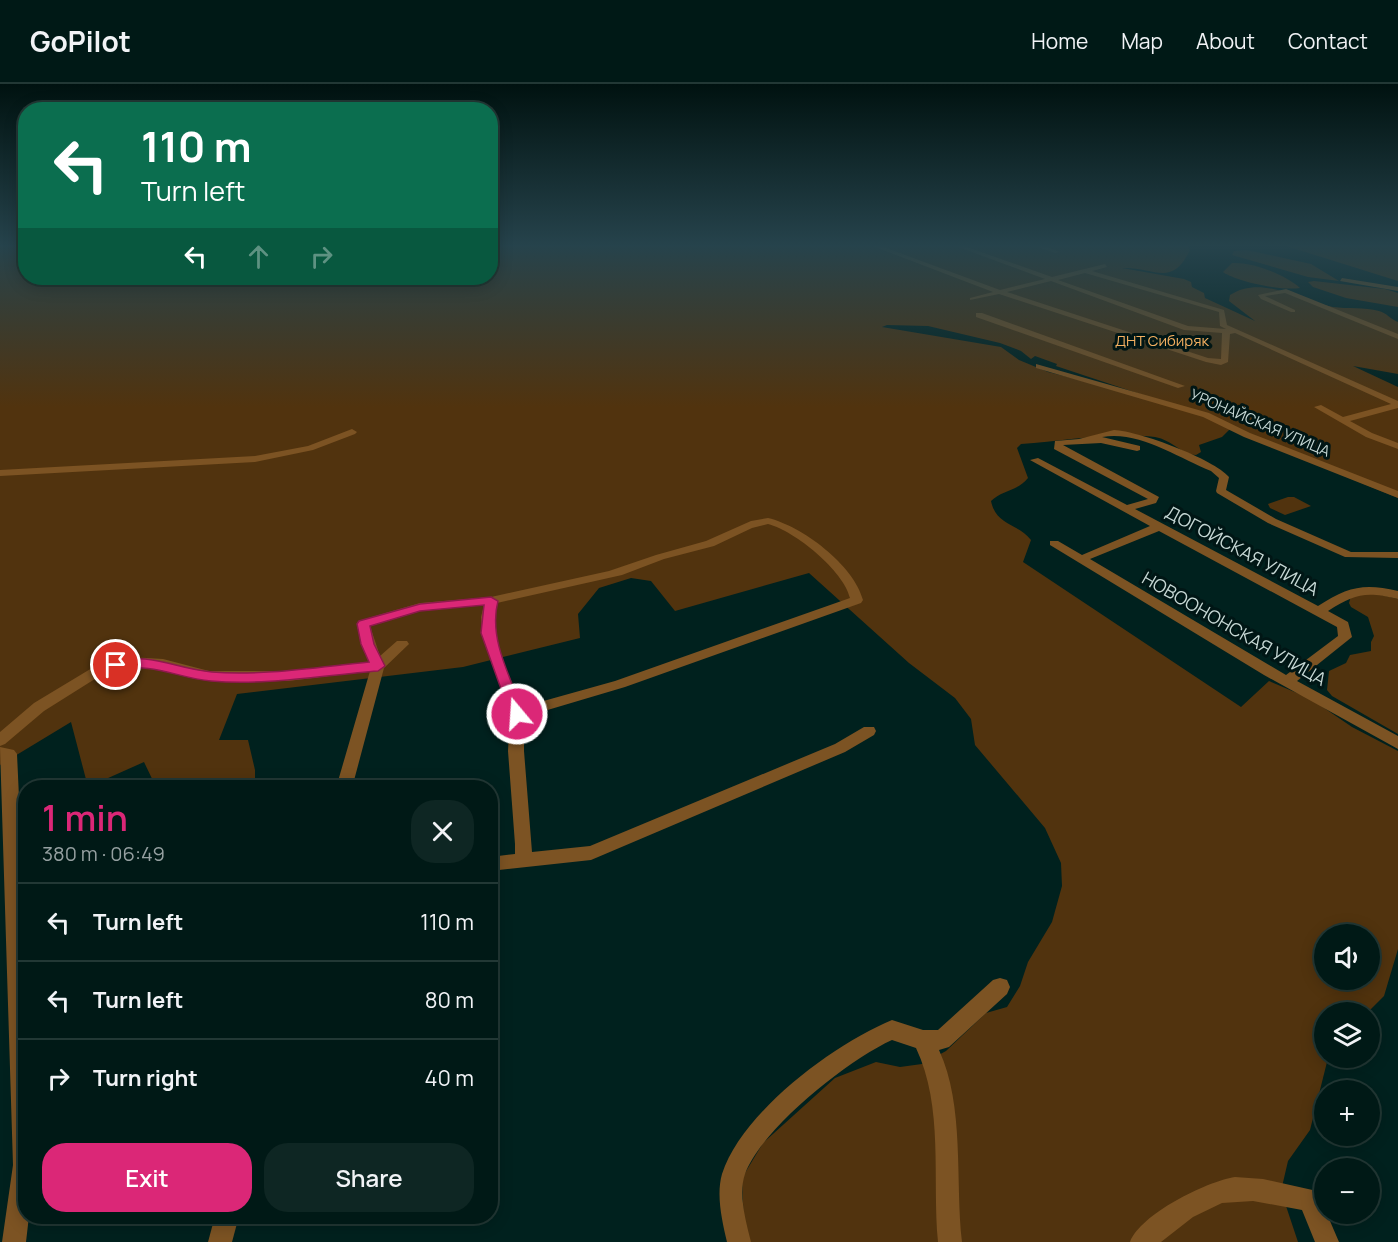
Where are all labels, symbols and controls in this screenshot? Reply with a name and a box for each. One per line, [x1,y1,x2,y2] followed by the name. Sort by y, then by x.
[30,22,131,60] text: GoPilot
[1031,27,1088,55] text: Home
[1121,27,1163,55] text: Map
[1196,27,1255,55] text: About
[1288,27,1368,55] text: Contact
[141,117,252,175] text: 110 m
[42,126,120,204] icon: left
[141,172,245,209] text: Turn left
[179,240,212,273] icon: left
[242,240,275,273] icon: ahead
[305,240,338,273] icon: right
[1115,330,1210,351] park label: ДНТ Сибиряк
[1187,384,1334,462] street label: УРОНАЙСКАЯ УЛИЦА
[1162,500,1324,601] street label: ДОГОЙСКАЯ УЛИЦА
[1138,565,1332,691] street label: НОВООНОНСКАЯ УЛИЦА
[90,639,141,690] pin
[99,648,132,681] icon: arrive
[485,682,549,746] position arrow
[42,793,128,842] text: 1 min
[411,800,474,863] button: close
[42,840,165,867] text: 380 m · 06:49
[42,906,75,939] icon: left
[93,907,183,937] text: Turn left
[420,907,474,937] text: 110 m
[1314,924,1380,1224] map controls
[1314,924,1380,990] button: sound
[42,984,75,1017] icon: left
[93,985,183,1015] text: Turn left
[425,985,474,1015] text: 80 m
[1314,1002,1380,1068] button: layers
[42,1062,75,1095] icon: right
[93,1063,198,1093] text: Turn right
[425,1063,474,1093] text: 40 m
[1314,1080,1380,1146] button: +
[42,1143,252,1212] button: Exit
[264,1143,474,1212] button: Share
[1314,1158,1380,1224] button: −

